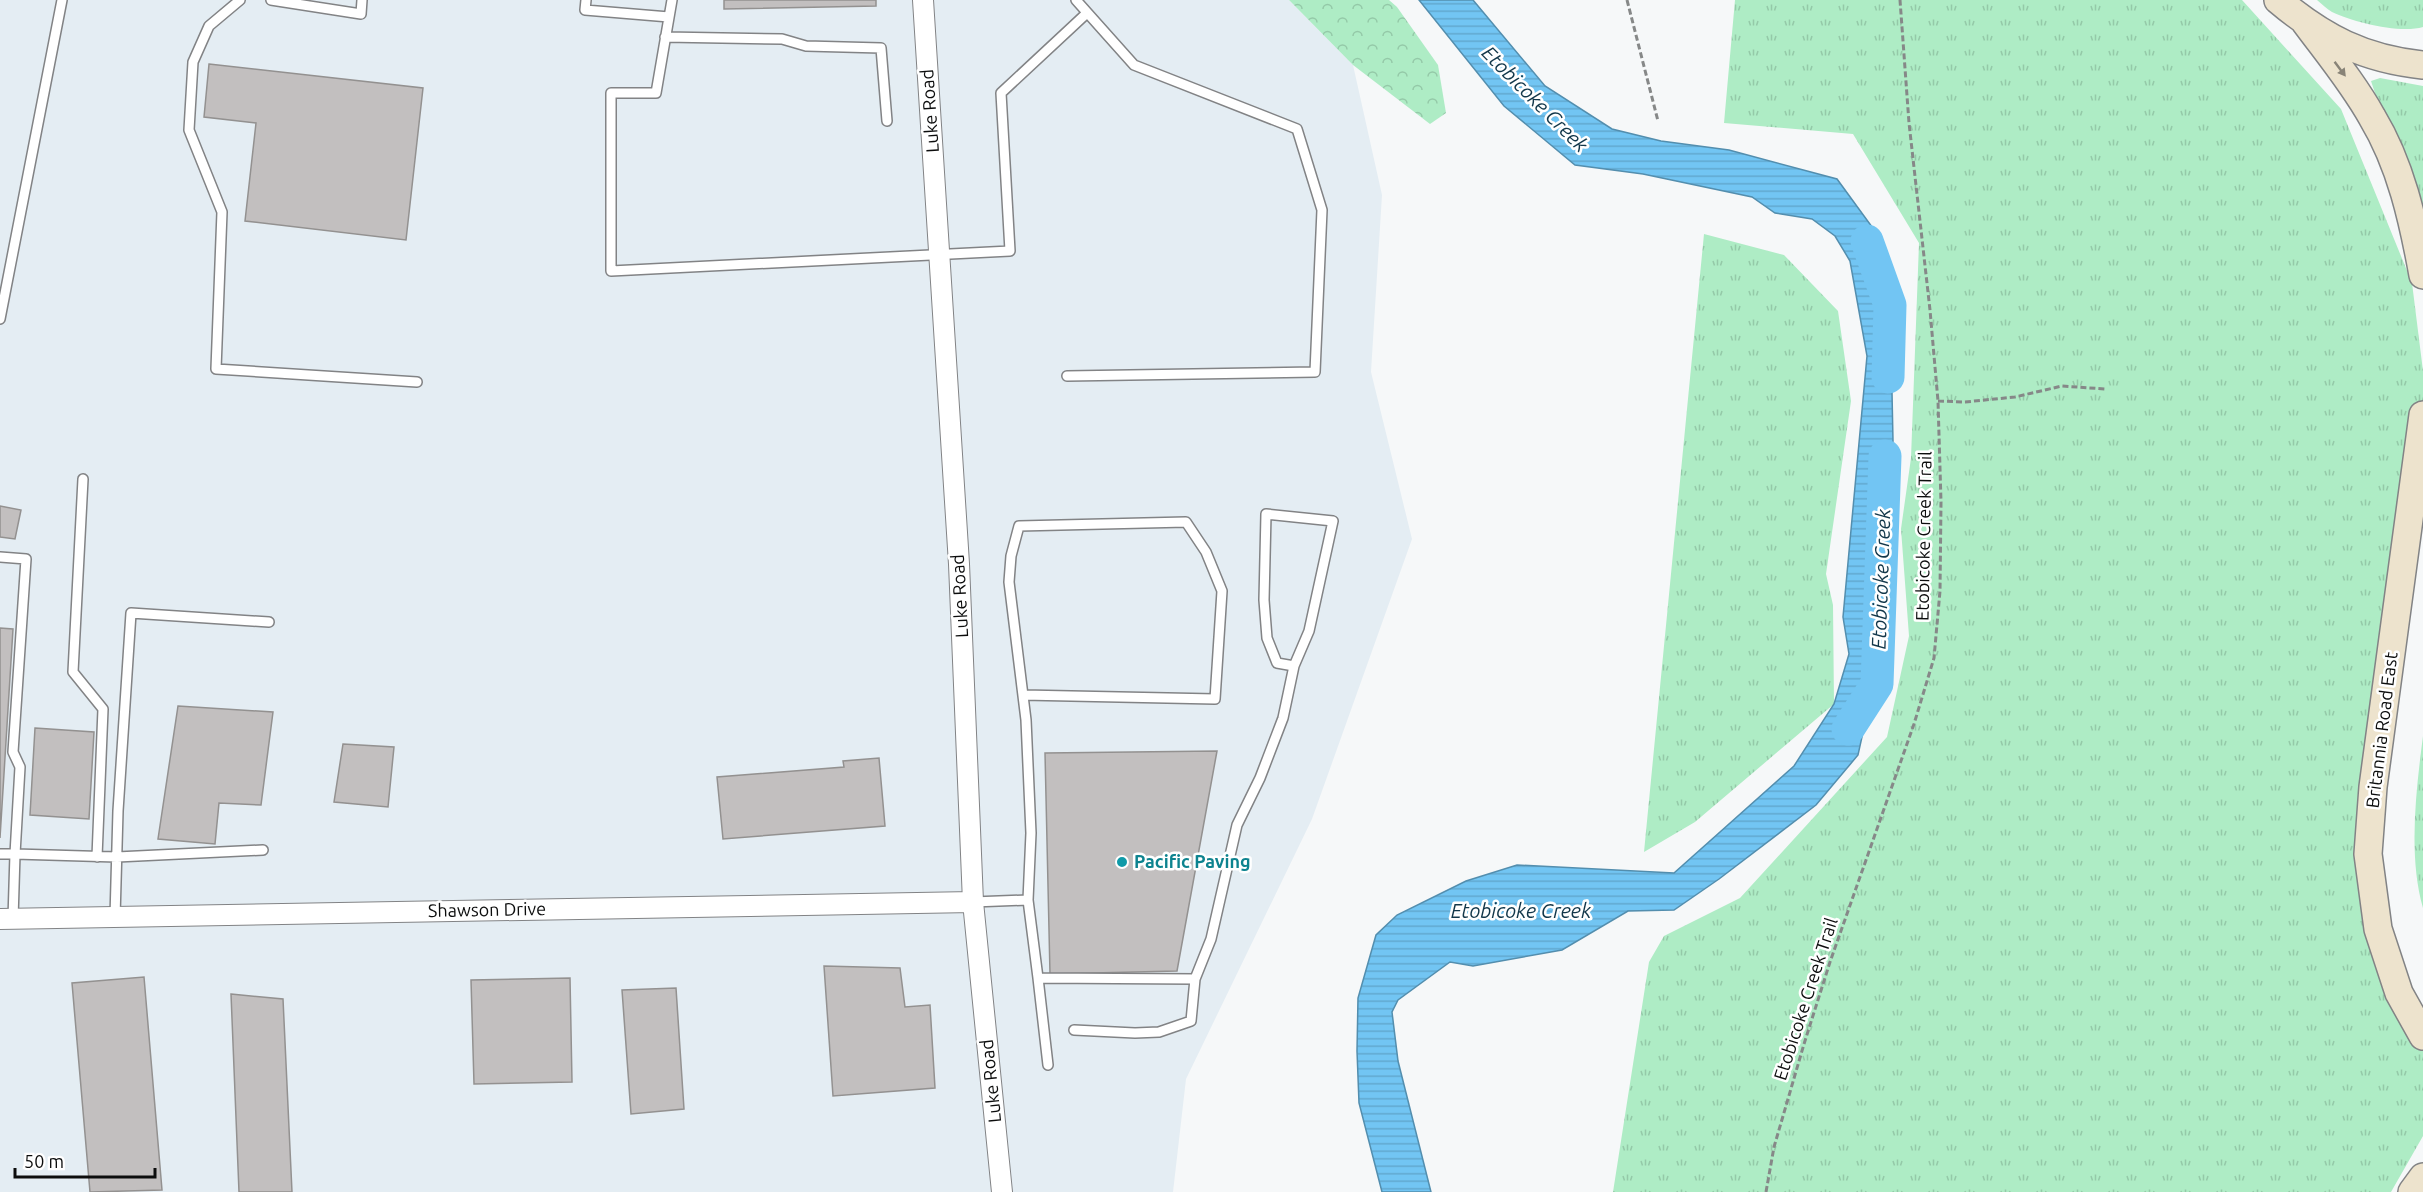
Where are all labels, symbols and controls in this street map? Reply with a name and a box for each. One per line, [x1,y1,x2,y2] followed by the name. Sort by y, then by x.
[1478,41,1594,157] water label: Etobicoke Creek
[2333,61,2346,77] one-way arrow
[916,69,942,154] street label: Luke Road
[1912,451,1934,621] street label: Etobicoke Creek Trail
[1867,508,1894,650] water label: Etobicoke Creek
[947,554,971,638] street label: Luke Road
[2362,651,2401,809] street label: Britannia Road East
[1134,851,1251,871] place label: Pacific Paving
[1115,855,1129,869] marker: Pacific Paving
[428,898,546,920] street label: Shawson Drive
[1451,899,1592,922] water label: Etobicoke Creek
[1769,915,1841,1082] street label: Etobicoke Creek Trail
[976,1038,1004,1124] street label: Luke Road
[15,1141,154,1179] scale bar
[24,1151,64,1171] text: 50 m

